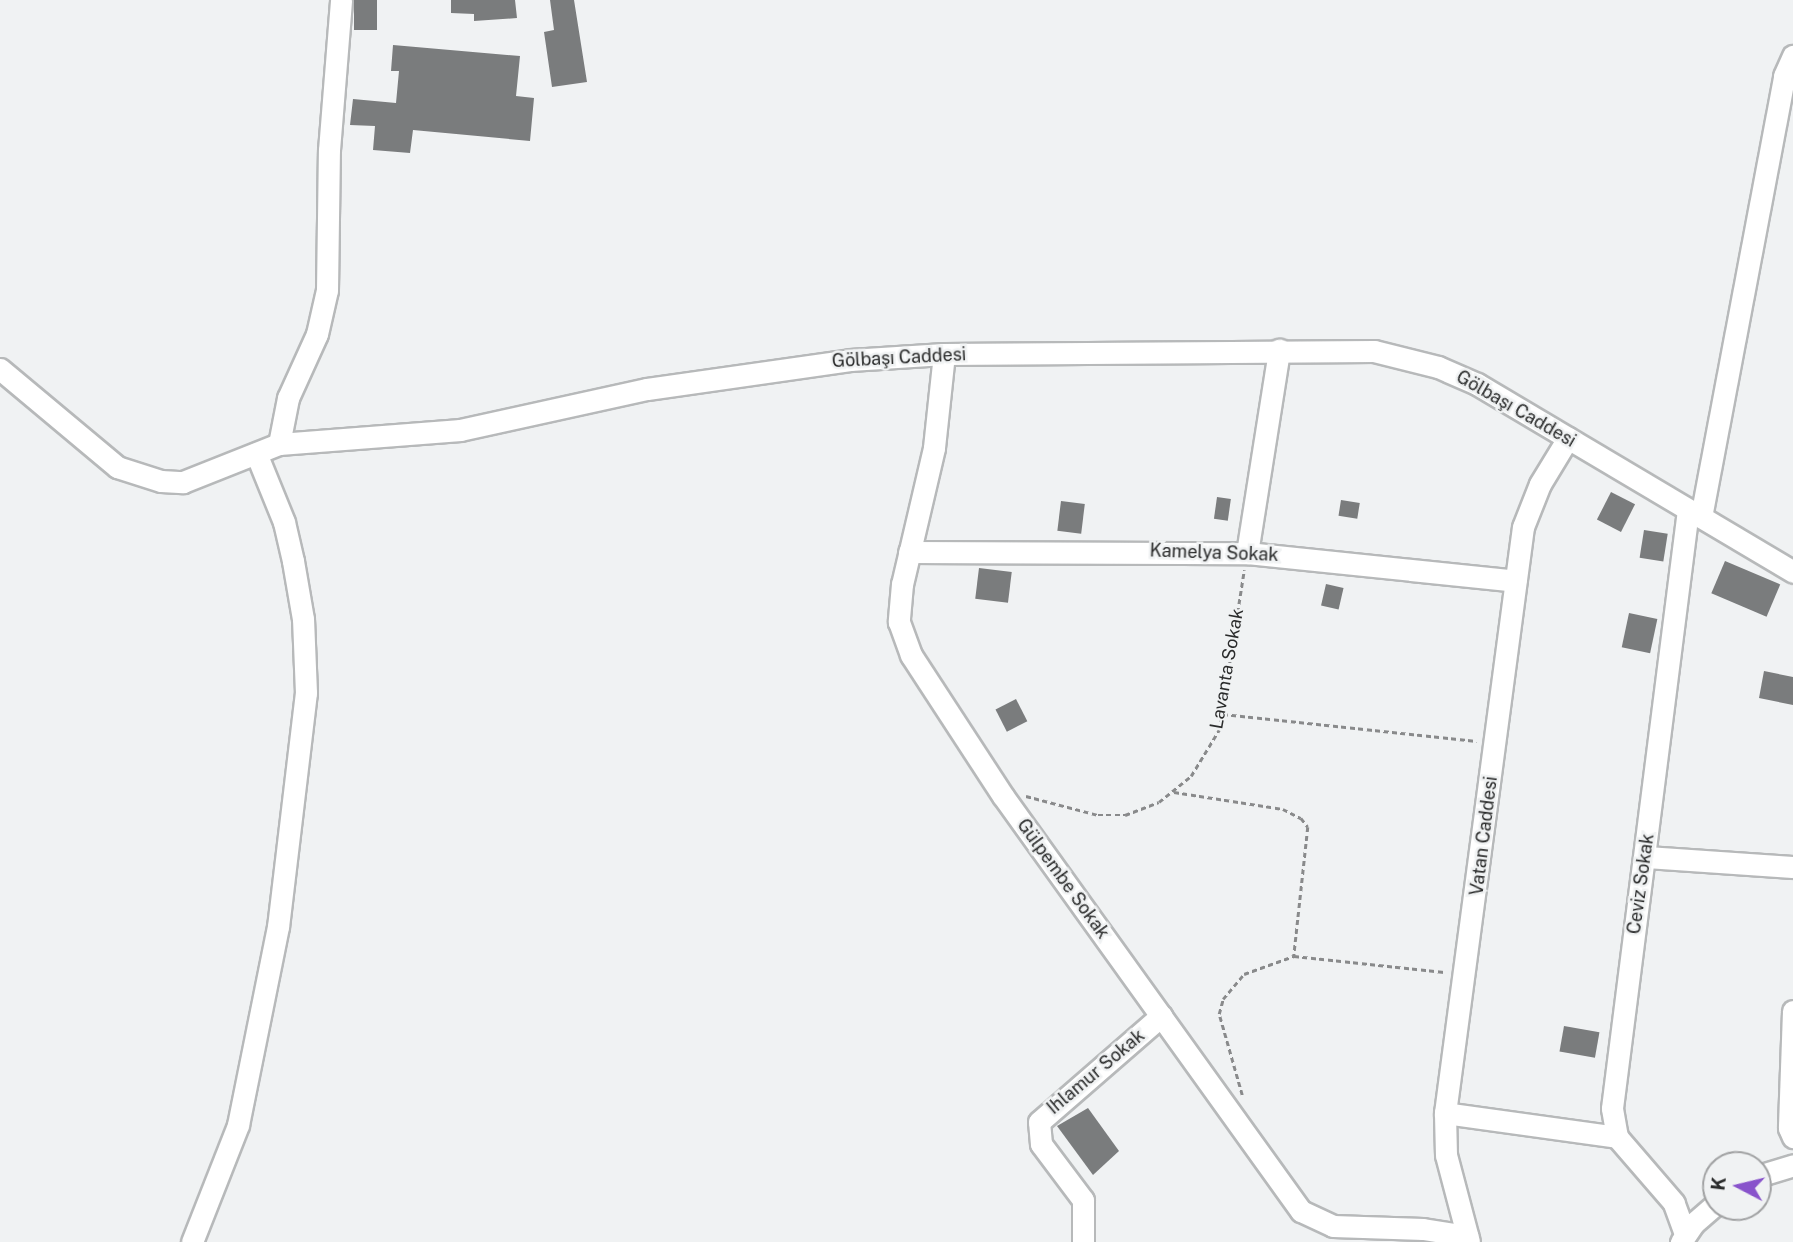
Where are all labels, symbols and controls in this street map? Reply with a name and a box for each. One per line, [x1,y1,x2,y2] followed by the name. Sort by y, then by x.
[831,344,967,372] street label: Gölbaşı Caddesi
[1452,366,1580,452] street label: Gölbaşı Caddesi
[1149,540,1279,566] street label: Kamelya Sokak
[1206,607,1248,731] street label: Lavanta Sokak
[1466,775,1502,897] street label: Vatan Caddesi
[1012,815,1114,943] street label: Gülpembe Sokak
[1623,832,1659,936] street label: Ceviz Sokak
[1043,1025,1149,1119] street label: Ihlamur Sokak
[1702,1151,1772,1221] north arrow
[1706,1176,1730,1192] text: K

